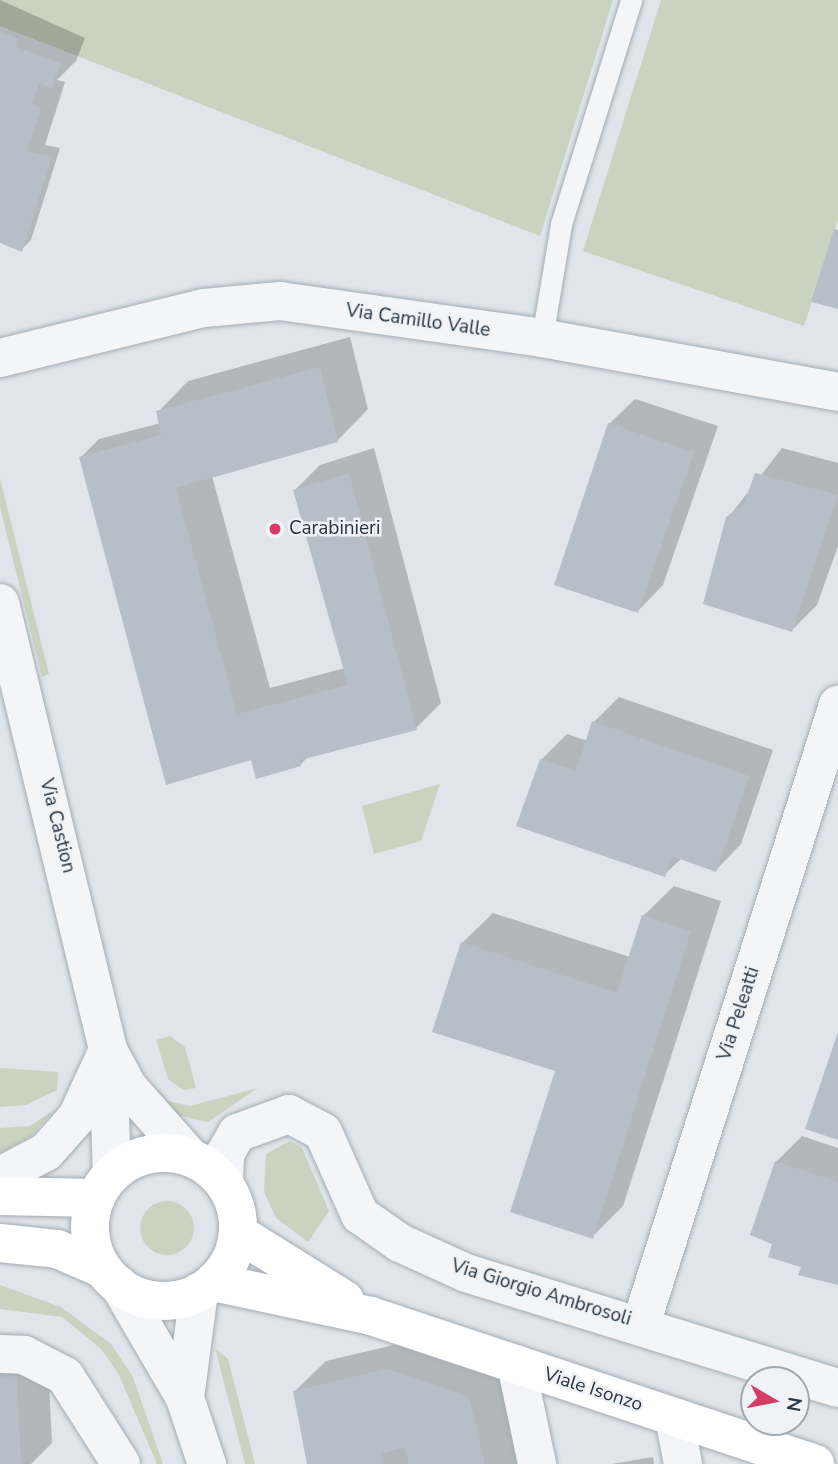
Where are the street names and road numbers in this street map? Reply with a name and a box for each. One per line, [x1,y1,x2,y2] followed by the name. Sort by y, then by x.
[344,300,492,342] street label: Via Camillo Valle
[34,776,80,876] street label: Via Castion
[713,964,765,1064] street label: Via Peleatti
[448,1255,634,1331] street label: Via Giorgio Ambrosoli
[541,1363,645,1417] street label: Viale Isonzo

